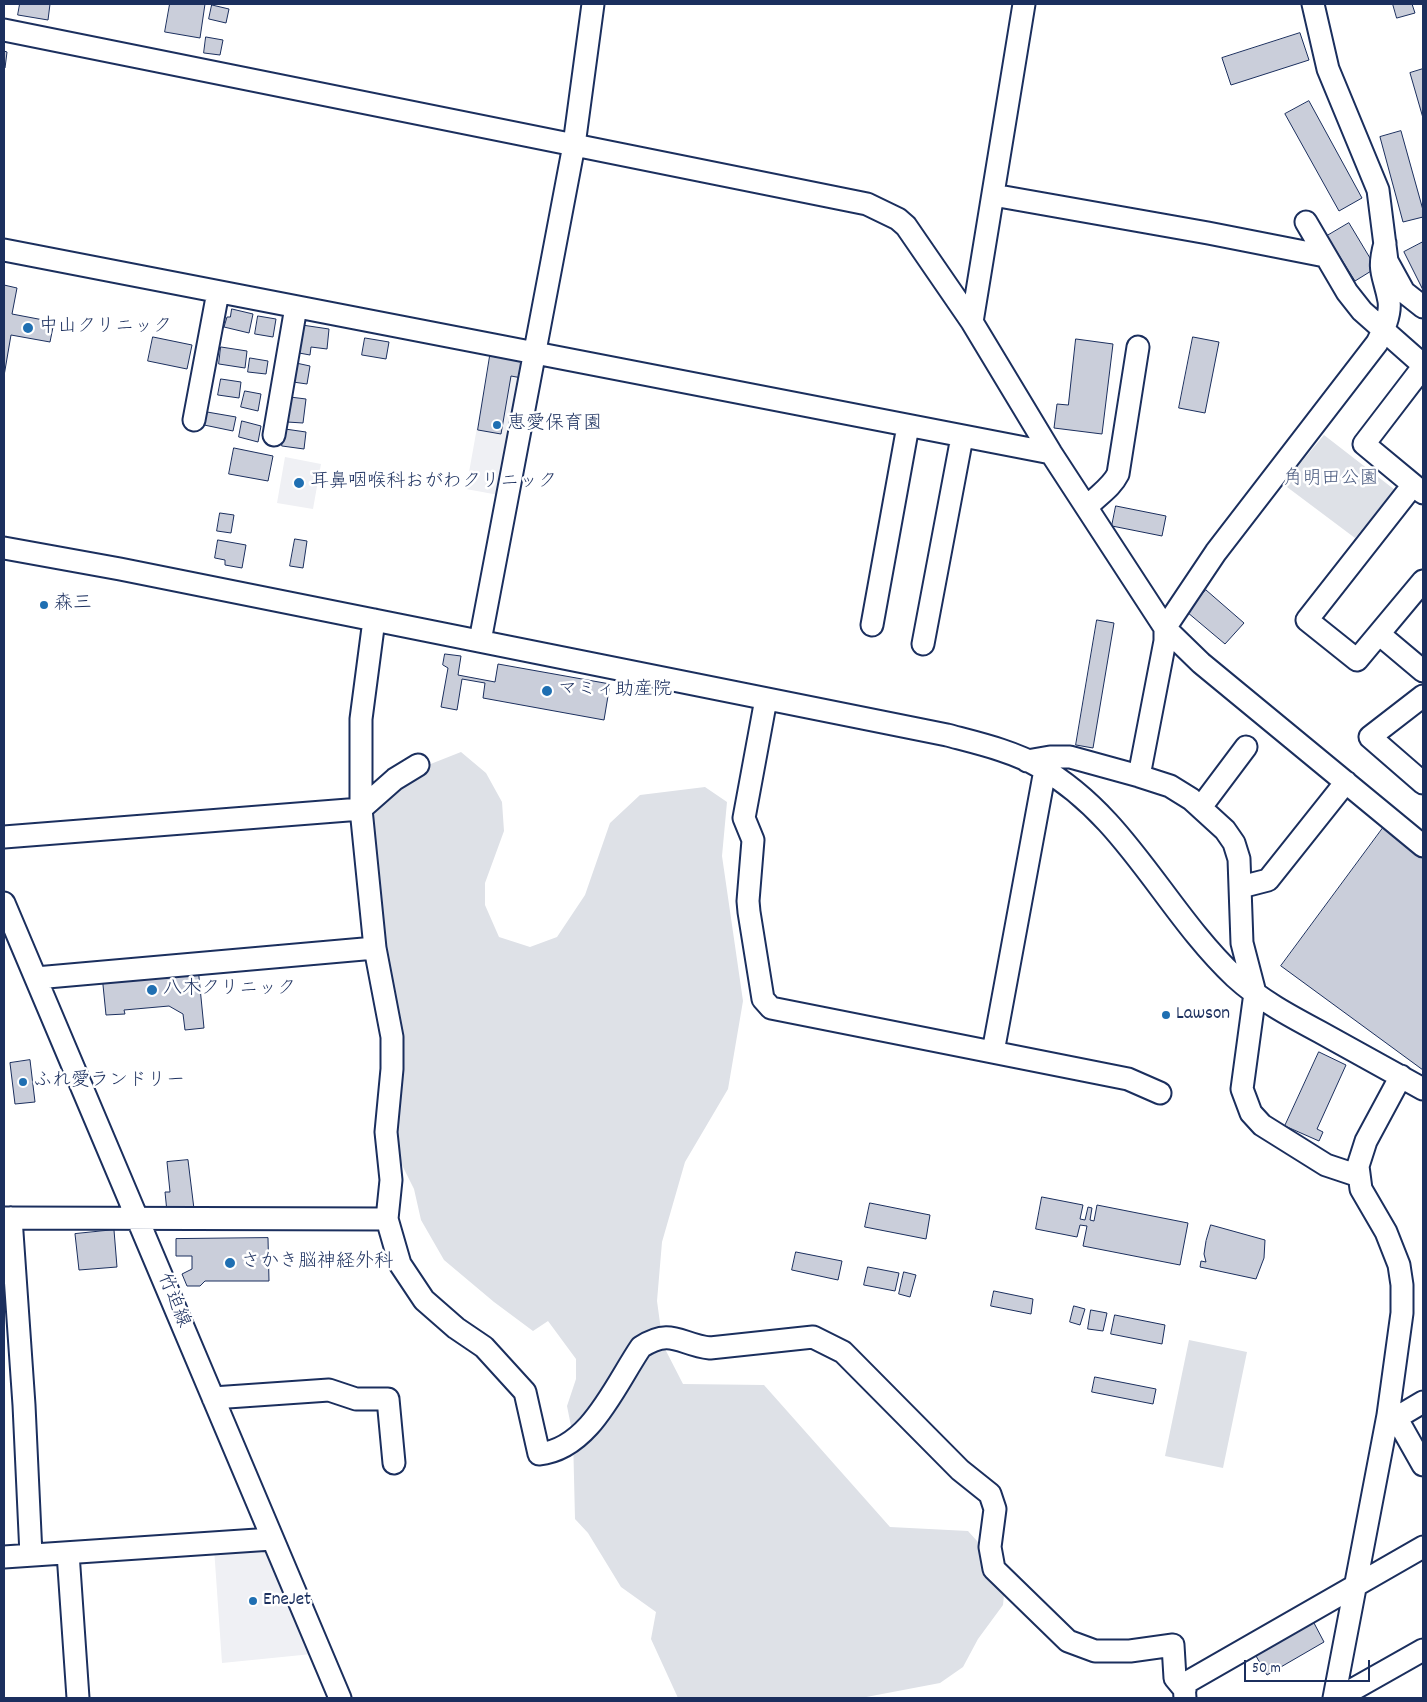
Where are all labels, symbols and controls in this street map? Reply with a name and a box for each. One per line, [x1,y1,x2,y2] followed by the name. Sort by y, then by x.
[39,317,172,339] place label: 中山クリニック
[21,321,35,335] marker: 中山クリニック
[507,414,602,436] place label: 恵愛保育園
[491,419,503,431] marker: 恵愛保育園
[1284,469,1378,491] park label: 角明田公園
[310,472,557,494] place label: 耳鼻咽喉科おがわクリニック
[292,476,306,490] marker: 耳鼻咽喉科おがわクリニック
[54,594,92,616] place label: 森三
[38,599,50,611] marker: 森三
[558,680,672,702] place label: マミィ助産院
[540,684,554,698] marker: マミィ助産院
[163,979,296,1001] place label: 八木クリニック
[145,983,159,997] marker: 八木クリニック
[1176,1004,1230,1026] place label: Lawson
[1160,1009,1172,1021] marker: Lawson
[33,1071,185,1093] place label: ふれ愛ランドリー
[17,1076,29,1088] marker: ふれ愛ランドリー
[241,1252,393,1274] place label: さかき脳神経外科
[223,1256,237,1270] marker: さかき脳神経外科
[150,1270,194,1332] street label: 竹迫線
[263,1590,311,1612] place label: EneJet
[247,1595,259,1607] marker: EneJet
[1247,1650,1373,1682] scale bar
[1252,1658,1281,1680] text: 50 m

